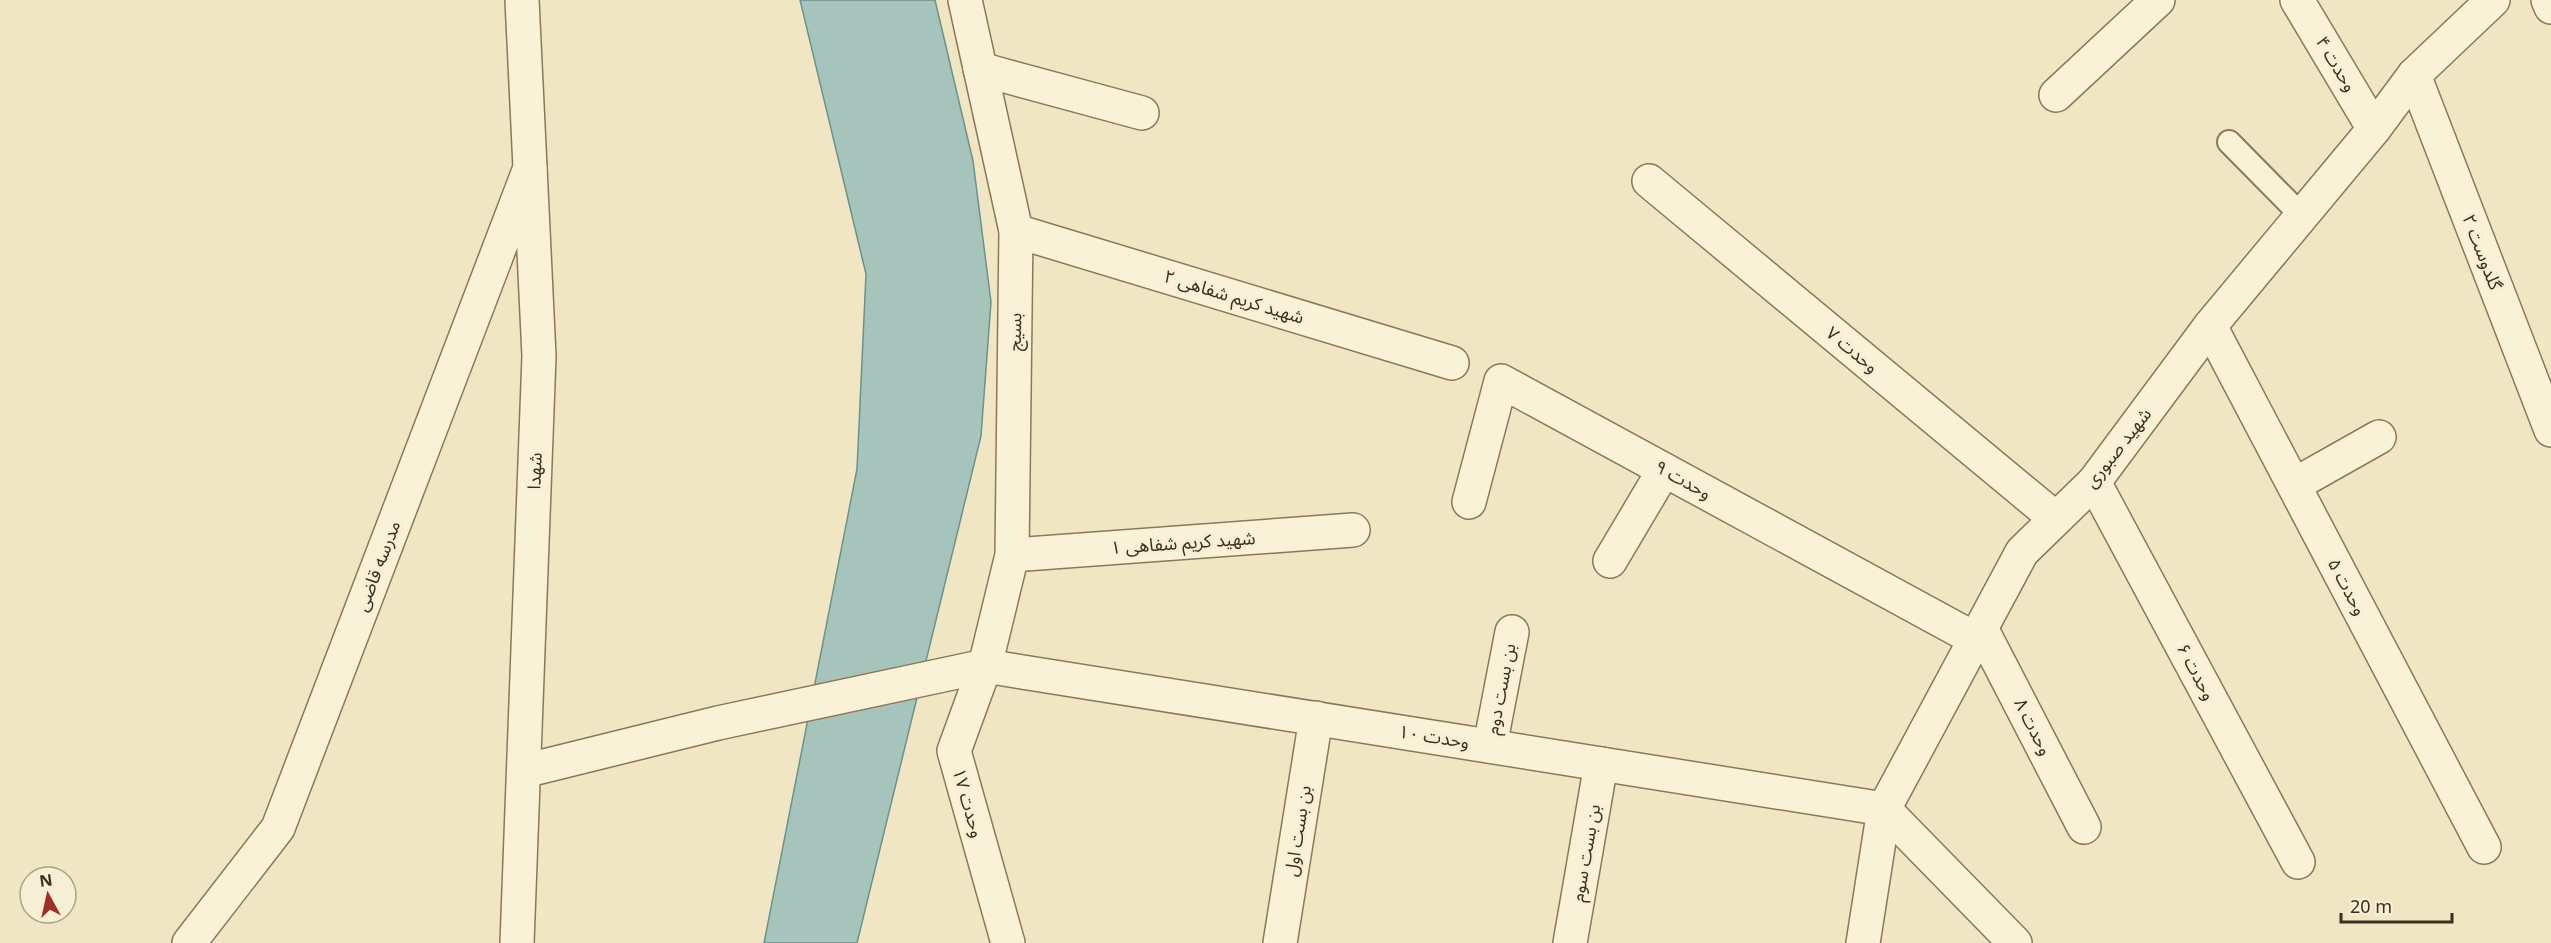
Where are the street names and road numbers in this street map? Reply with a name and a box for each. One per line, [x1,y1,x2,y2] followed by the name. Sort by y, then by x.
[2304,28,2368,100] street label: وحدت ۴
[2450,208,2514,296] street label: گلدوست ۲
[1159,258,1309,336] street label: شهید کریم شفاهی ۲
[996,312,1034,352] street label: بسیج
[1816,316,1888,384] street label: وحدت ۷
[2074,399,2162,497] street label: شهید صبوری
[1647,449,1719,511] street label: وحدت ۹
[515,452,555,490] street label: شهدا
[343,515,413,617] street label: مدرسه قاضی
[1109,519,1257,567] street label: شهید کریم شفاهی ۱
[2316,551,2378,623] street label: وحدت ۵
[2165,636,2227,708] street label: وحدت ۶
[1474,640,1528,738] street label: بن بست دوم
[2002,691,2064,763] street label: وحدت ۸
[1396,713,1472,761] street label: وحدت ۱۰
[940,763,996,843] street label: وحدت ۱۷
[1272,783,1324,879] street label: بن بست اول
[1559,801,1613,905] street label: بن بست سوم

